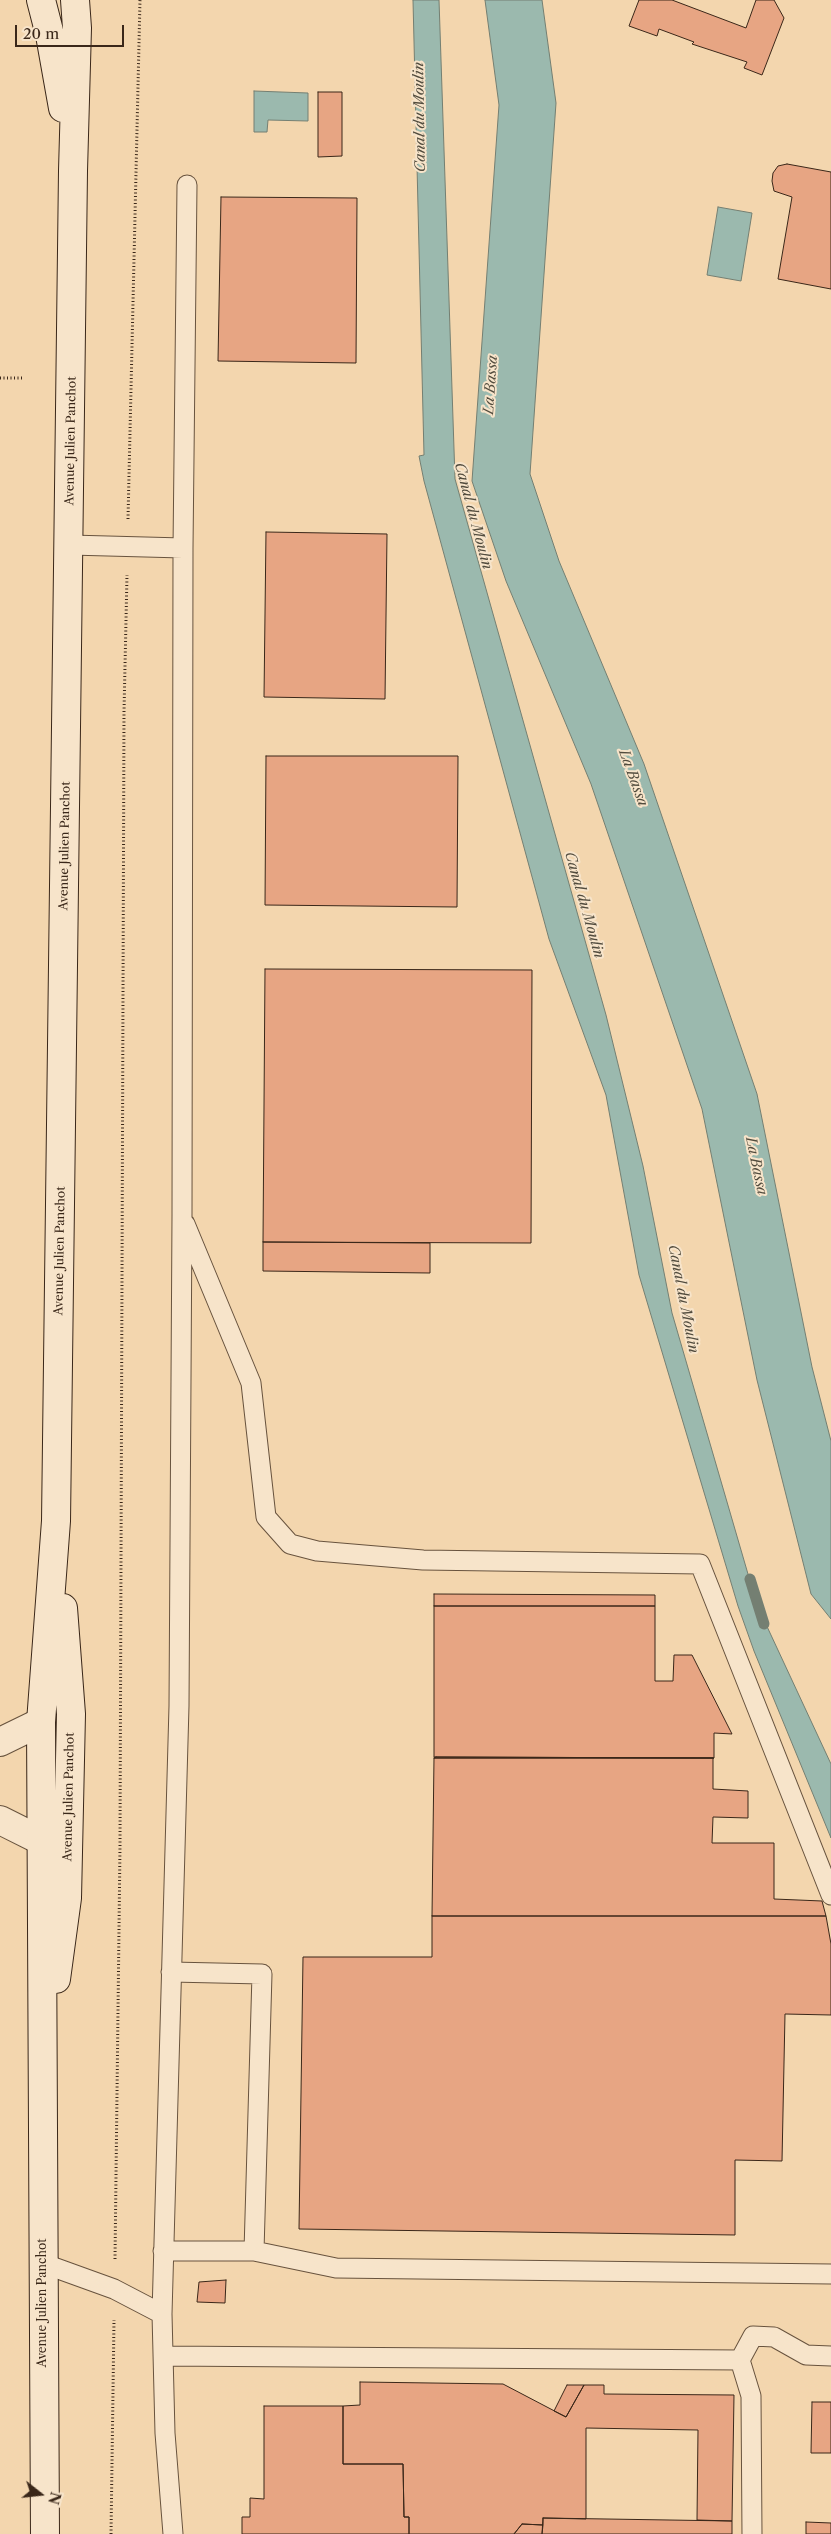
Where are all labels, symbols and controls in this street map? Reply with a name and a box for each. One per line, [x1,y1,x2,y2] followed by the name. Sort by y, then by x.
[18,15,126,47] scale bar
[23,24,59,43] text: 20 m
[411,62,429,172] water label: Canal du Moulin
[481,355,501,415] water label: La Bassa
[63,376,79,506] street label: Avenue Julien Panchot
[451,461,495,571] water label: Canal du Moulin
[615,747,651,809] water label: La Bassa
[57,781,73,911] street label: Avenue Julien Panchot
[561,850,607,960] water label: Canal du Moulin
[742,1135,770,1197] water label: La Bassa
[52,1186,68,1316] street label: Avenue Julien Panchot
[664,1243,702,1355] water label: Canal du Moulin
[61,1732,77,1862] street label: Avenue Julien Panchot
[36,2238,50,2368] street label: Avenue Julien Panchot
[15,2469,65,2519] north arrow
[44,2490,65,2506] text: N

